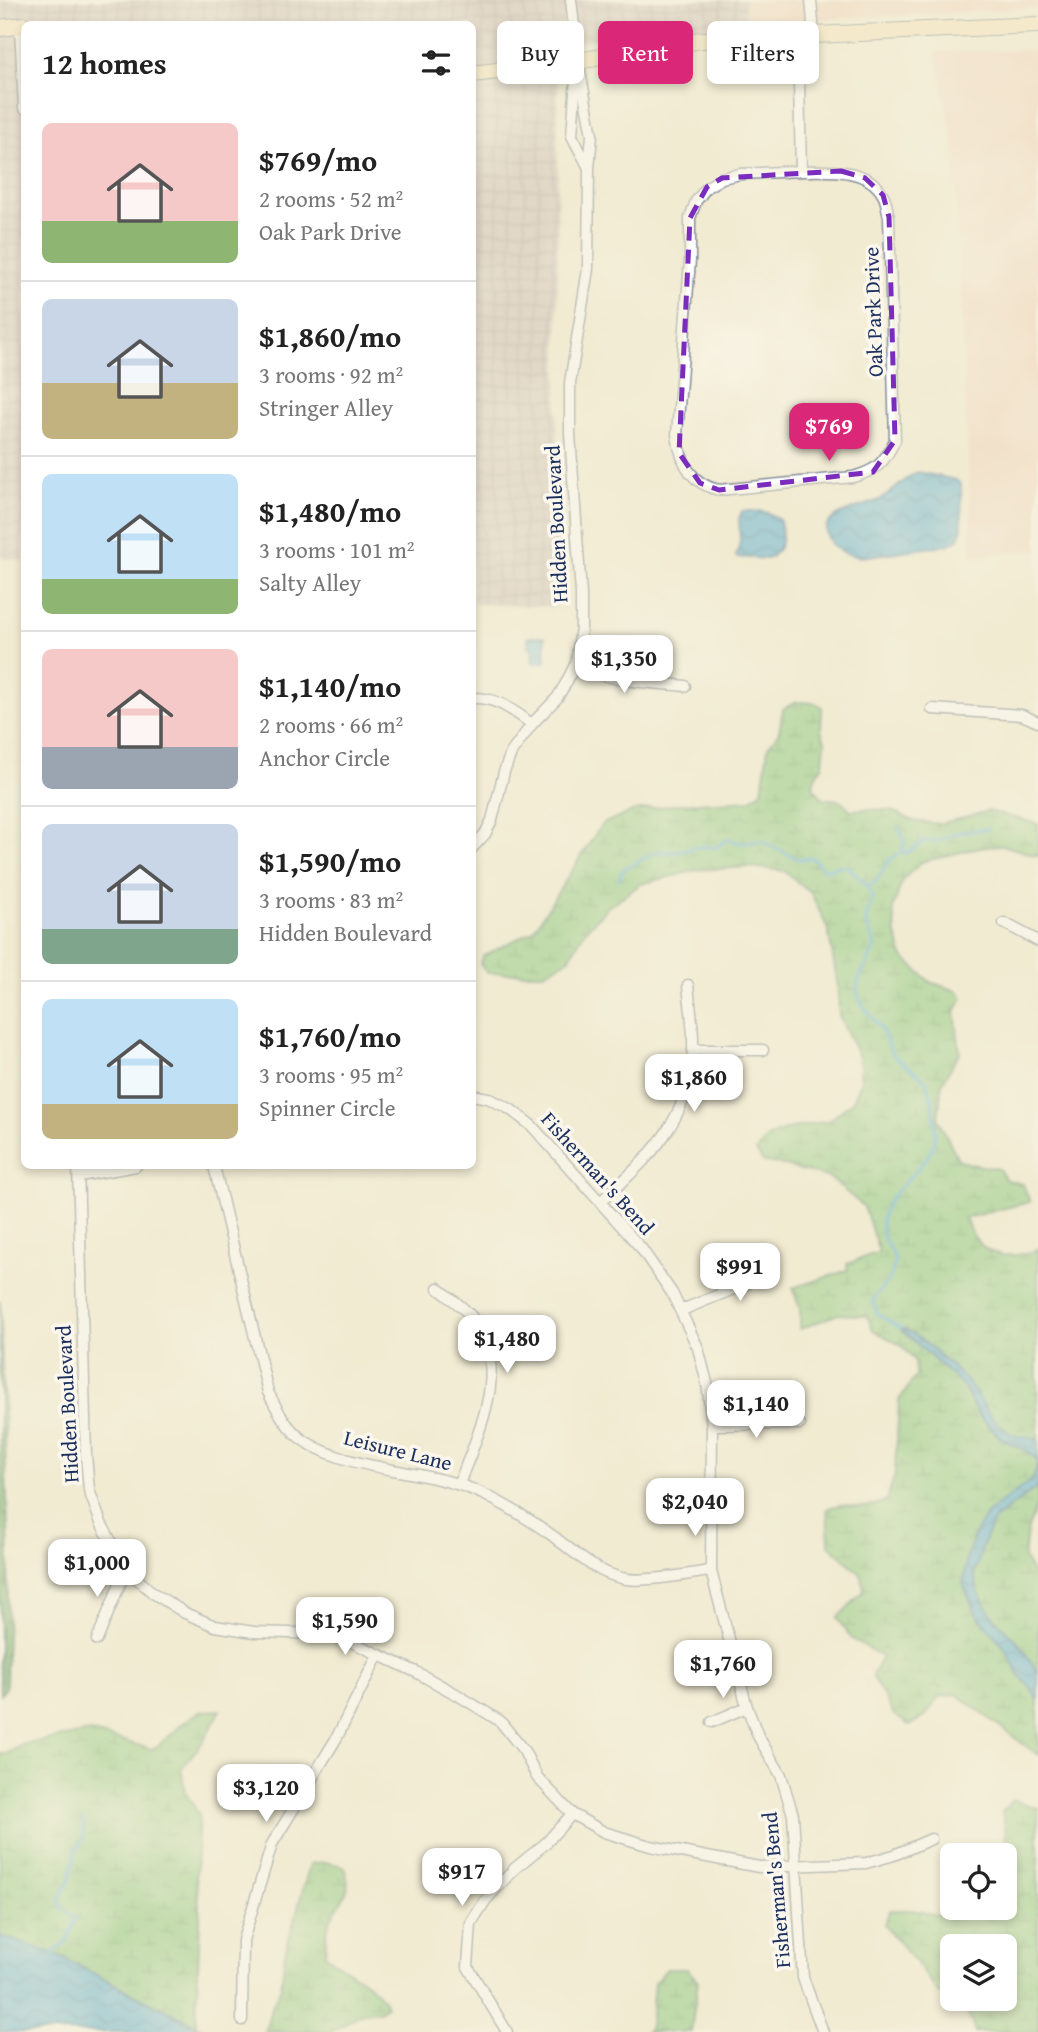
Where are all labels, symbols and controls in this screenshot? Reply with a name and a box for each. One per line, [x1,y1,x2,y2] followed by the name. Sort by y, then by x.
[497,21,584,84] chip: Buy
[598,21,693,84] chip: Rent
[707,21,819,84] chip: Filters
[42,41,167,85] text: 12 homes
[417,44,455,82] icon: filters
[259,138,377,182] text: $769/mo
[98,151,182,235] icon: home
[259,182,403,215] text: 2 rooms · 52 m²
[259,215,402,248] text: Oak Park Drive
[855,246,891,378] street label: Oak Park Drive
[259,314,401,358] text: $1,860/mo
[98,327,182,411] icon: home
[259,358,403,391] text: 3 rooms · 92 m²
[259,391,393,424] text: Stringer Alley
[788,404,870,463] pin: $769
[805,409,853,442] text: $769
[536,444,576,604] street label: Hidden Boulevard
[259,489,401,533] text: $1,480/mo
[98,502,182,586] icon: home
[259,533,414,566] text: 3 rooms · 101 m²
[259,566,361,599] text: Salty Alley
[567,636,681,695] pin: $1,350
[591,641,657,674] text: $1,350
[259,664,401,708] text: $1,140/mo
[98,677,182,761] icon: home
[259,708,403,741] text: 2 rooms · 66 m²
[259,741,390,774] text: Anchor Circle
[259,839,401,883] text: $1,590/mo
[98,852,182,936] icon: home
[259,883,403,916] text: 3 rooms · 83 m²
[259,916,432,949] text: Hidden Boulevard
[259,1014,401,1058] text: $1,760/mo
[98,1027,182,1111] icon: home
[637,1054,751,1114] pin: $1,860
[259,1058,403,1091] text: 3 rooms · 95 m²
[661,1060,727,1093] text: $1,860
[259,1091,395,1124] text: Spinner Circle
[534,1104,662,1242] street label: Fisherman's Bend
[699,1244,781,1303] pin: $991
[716,1249,764,1282] text: $991
[450,1316,564,1375] pin: $1,480
[474,1321,540,1354] text: $1,480
[47,1324,87,1484] street label: Hidden Boulevard
[699,1380,813,1440] pin: $1,140
[723,1386,789,1419] text: $1,140
[341,1422,455,1478] street label: Leisure Lane
[638,1478,752,1538] pin: $2,040
[662,1484,728,1517] text: $2,040
[40,1540,154,1599] pin: $1,000
[64,1545,130,1578] text: $1,000
[288,1598,402,1657] pin: $1,590
[312,1603,378,1636] text: $1,590
[666,1640,780,1700] pin: $1,760
[690,1646,756,1679] text: $1,760
[209,1764,323,1824] pin: $3,120
[233,1770,299,1803] text: $3,120
[754,1810,798,1969] street label: Fisherman's Bend
[940,1843,1017,2011] map controls
[940,1843,1017,1920] button: locate
[421,1848,503,1908] pin: $917
[438,1854,486,1887] text: $917
[940,1934,1017,2011] button: layers

